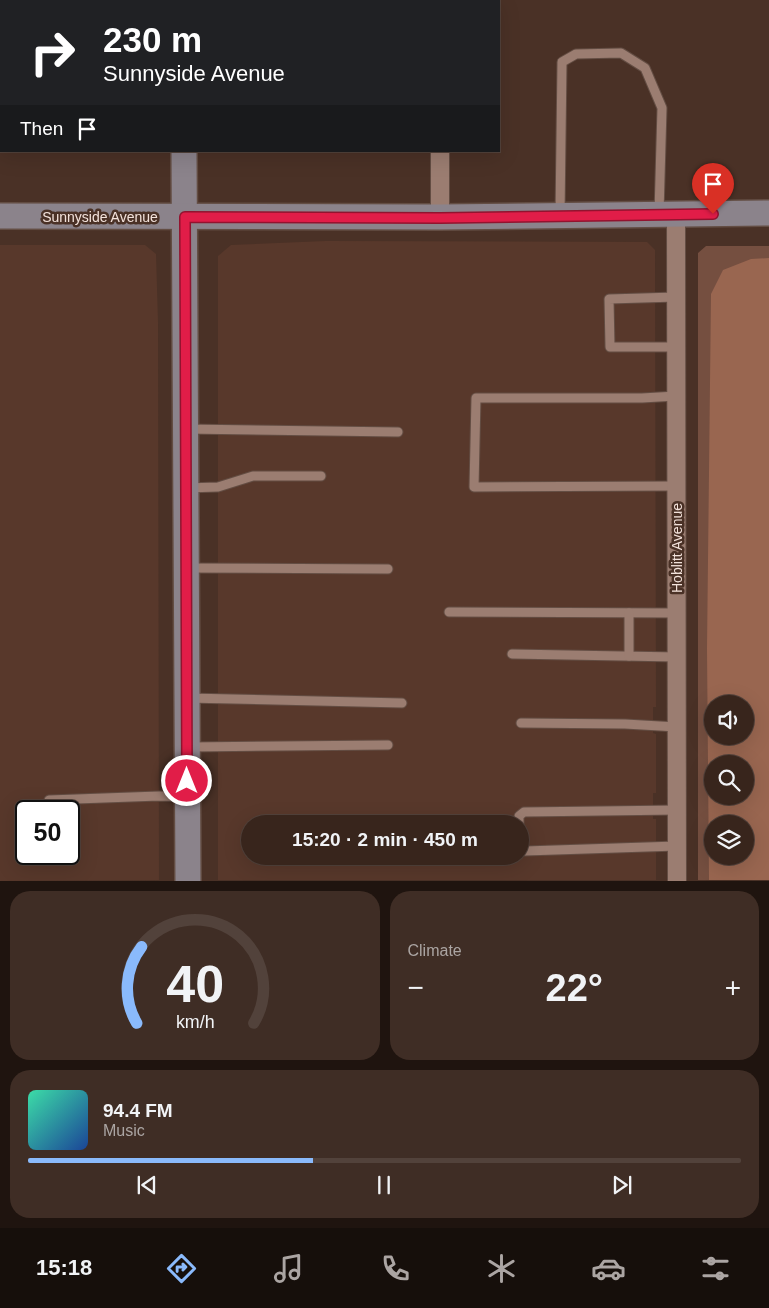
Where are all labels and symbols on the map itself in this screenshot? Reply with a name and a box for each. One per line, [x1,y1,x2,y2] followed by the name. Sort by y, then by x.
[692,163,734,214] pin
[42,209,158,225] street label: Sunnyside Avenue
[669,503,685,593] street label: Hoblitt Avenue
[160,754,212,806] position arrow
[15,800,80,865] speed limit sign: 50

